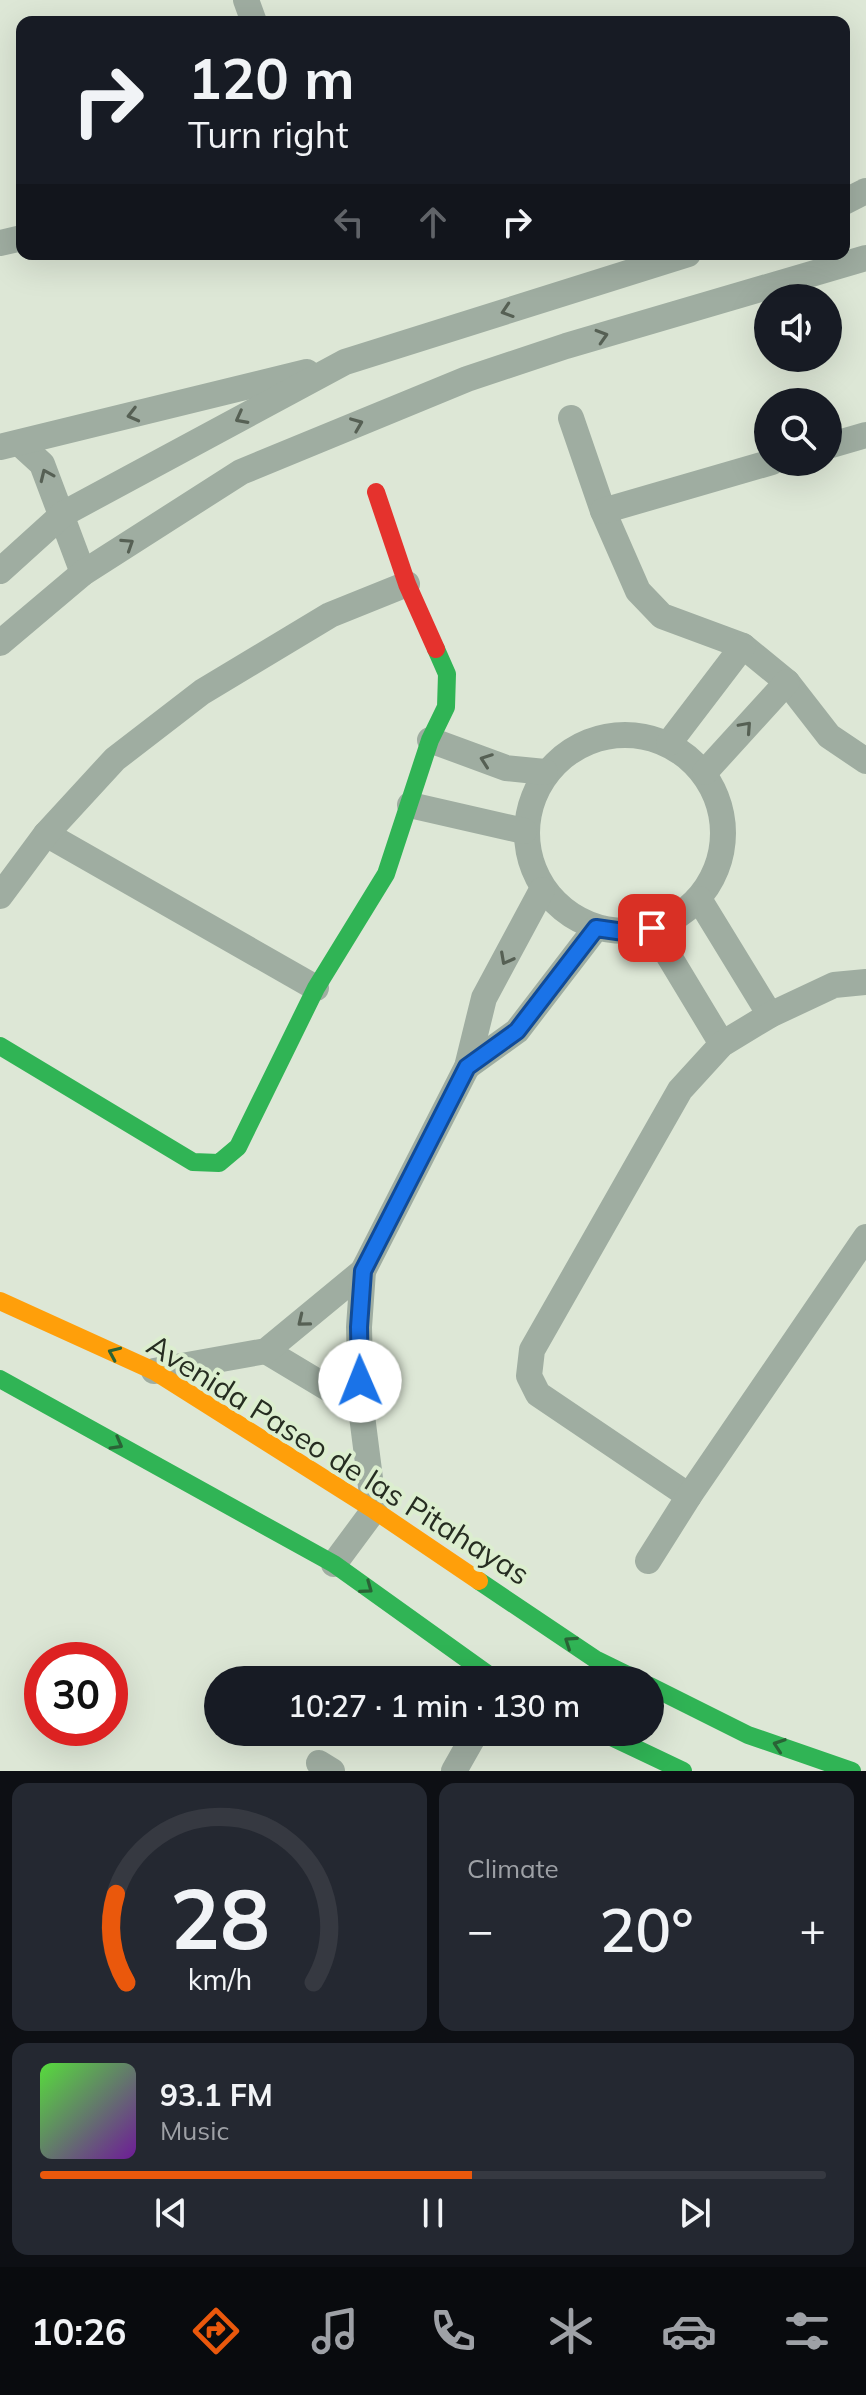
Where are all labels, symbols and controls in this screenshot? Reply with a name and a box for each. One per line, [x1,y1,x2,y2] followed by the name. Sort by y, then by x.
[188,43,355,113] text: 120 m
[56,48,160,152] icon: right
[188,112,349,157] text: Turn right
[327,200,371,244] icon: left
[411,200,455,244] icon: ahead
[495,200,539,244] icon: right
[754,284,842,476] map controls
[754,284,842,372] button: sound
[500,302,514,318] one-way arrow
[594,329,608,345] one-way arrow
[754,388,842,476] button: search
[127,405,141,422] one-way arrow
[234,409,249,424] one-way arrow
[349,417,364,433] one-way arrow
[40,469,56,483] one-way arrow
[119,539,134,554] one-way arrow
[736,722,750,737] one-way arrow
[480,754,494,770] one-way arrow
[618,894,686,962] pin
[630,906,674,950] icon: arrive
[500,950,515,965] one-way arrow
[298,1311,312,1326] one-way arrow
[140,1325,537,1593] street label: Avenida Paseo de las Pitahayas
[318,1339,402,1423] position arrow
[108,1347,123,1363] one-way arrow
[108,1434,123,1450] one-way arrow
[358,1578,372,1592] one-way arrow
[565,1637,579,1652] one-way arrow
[24,1642,128,1746] speed limit sign: 30
[288,1687,580,1725] text: 10:27 · 1 min · 130 m
[772,1739,786,1755] one-way arrow
[467,1852,559,1885] text: Climate
[170,1865,269,1970] text: 28
[599,1892,694,1967] text: 20°
[467,1902,493,1957] text: −
[800,1902,826,1957] text: +
[187,1961,252,1997] text: km/h
[160,2076,273,2114] text: 93.1 FM
[160,2114,229,2147] text: Music
[149,2191,193,2235] icon: previous
[411,2191,455,2235] icon: pause
[673,2191,717,2235] icon: next
[188,2303,244,2359] icon: directions
[307,2303,363,2359] icon: music
[425,2303,481,2359] icon: phone
[543,2303,599,2359] icon: climate
[661,2303,717,2359] icon: car
[779,2303,835,2359] icon: filters
[31,2309,126,2354] text: 10:26

